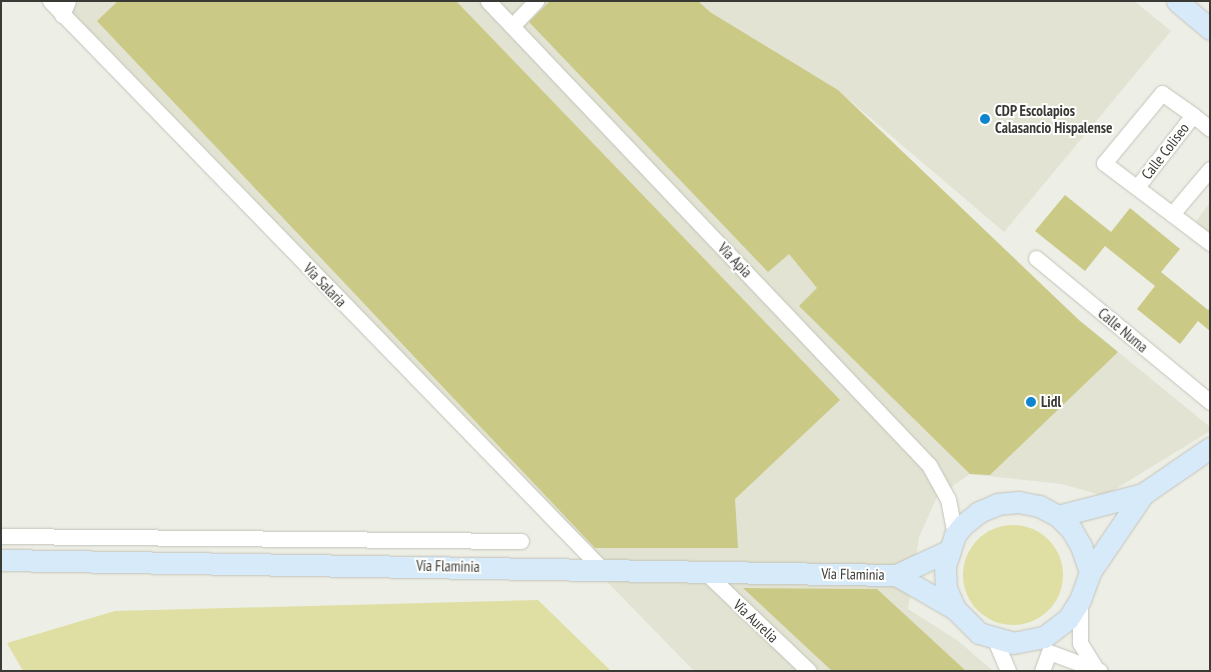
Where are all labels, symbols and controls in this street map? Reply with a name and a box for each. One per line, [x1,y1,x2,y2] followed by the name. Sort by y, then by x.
[995,101,1112,136] place label: CDP Escolapios Calasancio Hispalense
[979,113,991,125] marker: CDP Escolapios Calasancio Hispalense
[1137,119,1193,183] street label: Calle Coliseo
[714,239,756,281] street label: Vía Apia
[300,259,350,311] street label: Vía Salaria
[1094,304,1152,356] street label: Calle Numa
[1041,393,1061,411] place label: Lidl
[1025,396,1037,408] marker: Lidl
[416,556,480,576] street label: Vía Flaminia
[821,564,885,584] street label: Vía Flaminia
[730,595,782,647] street label: Vía Aurelia

